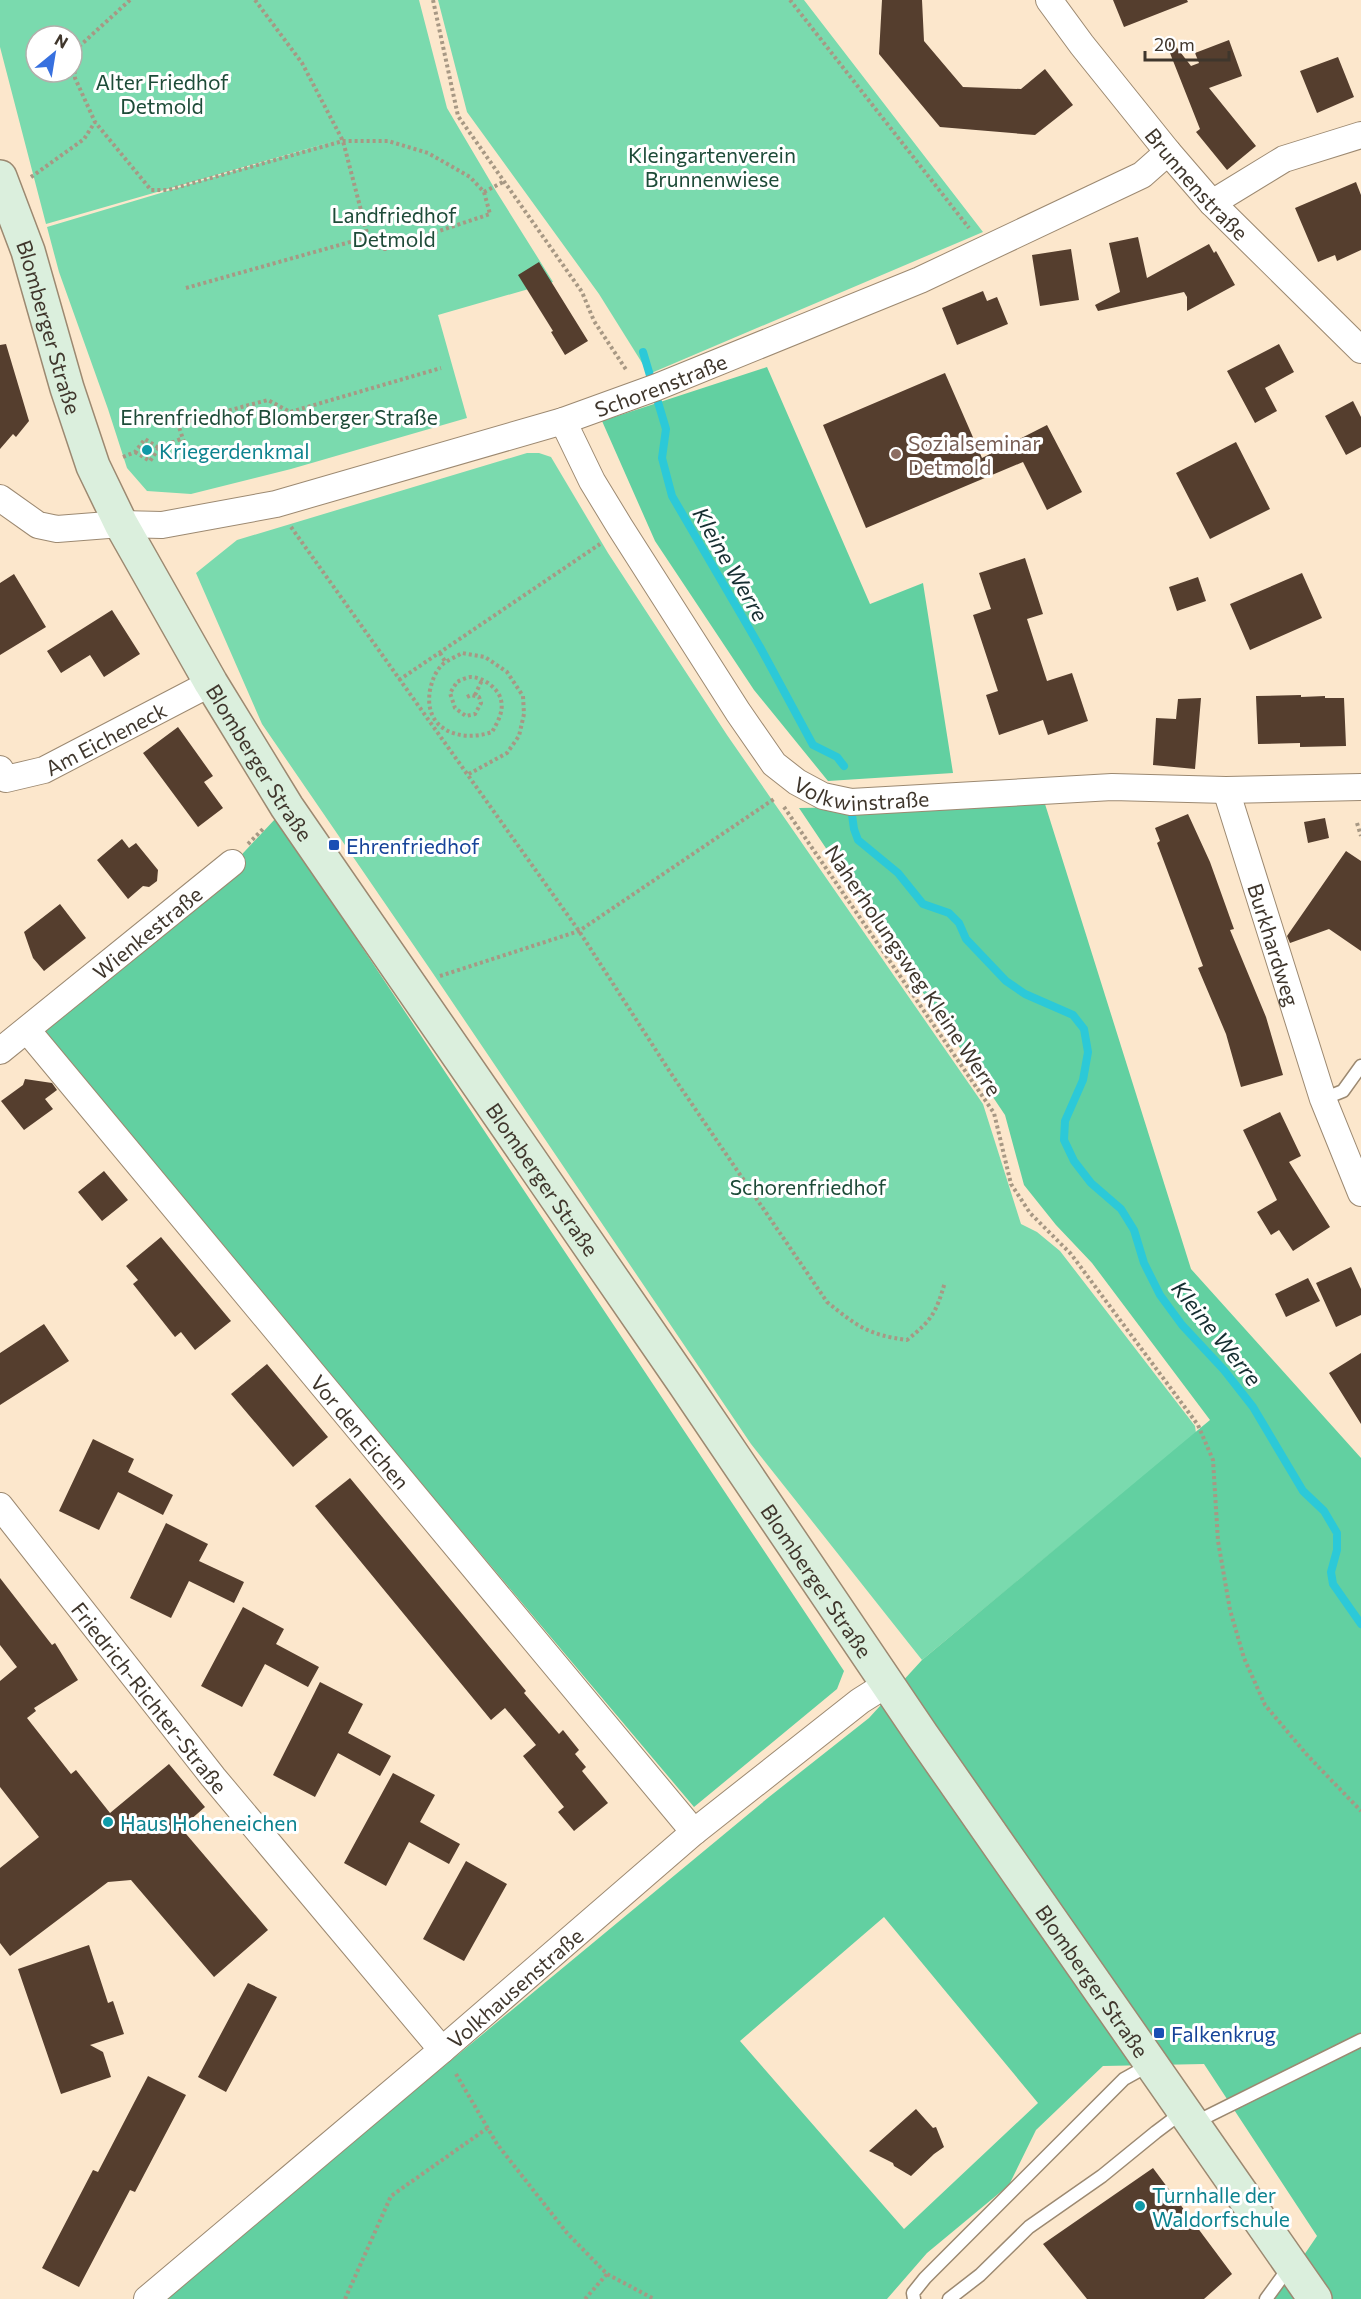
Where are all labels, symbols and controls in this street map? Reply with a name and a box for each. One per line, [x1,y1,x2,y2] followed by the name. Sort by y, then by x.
[24,24,84,84] north arrow
[1145,24,1229,62] scale bar
[52,29,72,52] text: N
[1154,33,1195,55] text: 20 m
[95,69,229,118] park label: Alter Friedhof Detmold
[1141,122,1254,245] street label: Brunnenstraße
[628,142,796,191] park label: Kleingartenverein Brunnenwiese
[331,202,457,251] park label: Landfriedhof Detmold
[12,236,87,417] street label: Blomberger Straße
[591,348,730,421] street label: Schorenstraße
[120,404,438,429] park label: Ehrenfriedhof Blomberger Straße
[908,430,1041,479] place label: Sozialseminar Detmold
[159,438,310,463] place label: Kriegerdenkmal
[140,443,154,457] marker: Kriegerdenkmal
[889,447,903,461] marker: Sozialseminar Detmold
[687,502,775,626] water label: Kleine Werre
[202,679,319,845] street label: Blomberger Straße
[41,696,170,780] street label: Am Eicheneck
[790,770,930,814] street label: Volkwinstraße
[346,833,480,858] place label: Ehrenfriedhof
[327,838,341,852] marker: Ehrenfriedhof
[821,840,1007,1100] street label: Naherholungsweg Kleine Werre
[87,880,206,984] street label: Wienkestraße
[1244,880,1305,1009] street label: Burkhardweg
[482,1098,605,1260] street label: Blomberger Straße
[730,1174,887,1199] park label: Schorenfriedhof
[1166,1275,1268,1391] water label: Kleine Werre
[306,1369,415,1493] street label: Vor den Eichen
[757,1499,878,1662] street label: Blomberger Straße
[67,1596,233,1798] street label: Friedrich-Richter-Straße
[120,1810,297,1835] place label: Haus Hoheneichen
[101,1815,115,1829] marker: Haus Hoheneichen
[1031,1899,1155,2062] street label: Blomberger Straße
[442,1922,587,2053] street label: Volkhausenstraße
[1171,2021,1276,2046] place label: Falkenkrug
[1152,2026,1166,2040] marker: Falkenkrug
[1152,2182,1290,2231] place label: Turnhalle der Waldorfschule
[1133,2199,1147,2213] marker: Turnhalle der Waldorfschule

